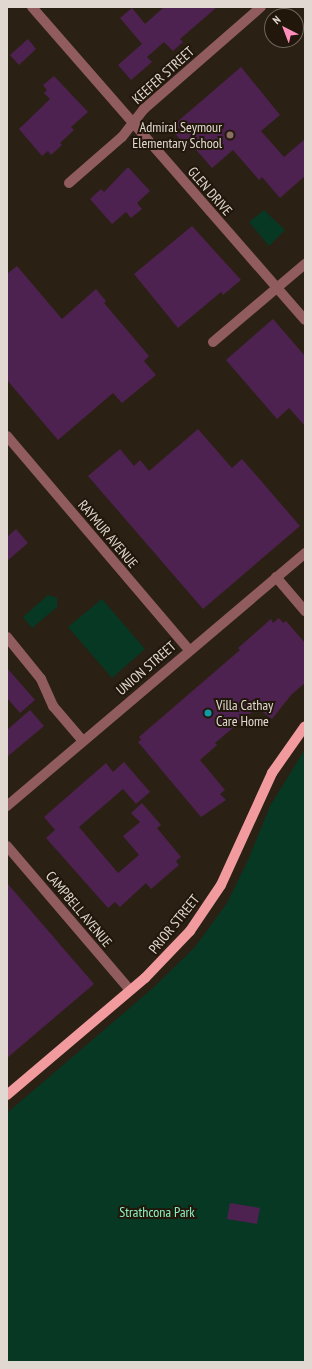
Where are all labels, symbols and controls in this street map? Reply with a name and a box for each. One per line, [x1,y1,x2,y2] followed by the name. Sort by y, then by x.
[264,8,304,48] north arrow
[270,13,284,27] text: N
[129,43,197,107] street label: KEEFER STREET
[132,119,222,152] place label: Admiral Seymour Elementary School
[225,130,235,140] marker: Admiral Seymour Elementary School
[184,163,236,219] street label: GLEN DRIVE
[75,496,141,572] street label: RAYMUR AVENUE
[113,638,179,698] street label: UNION STREET
[216,697,273,730] place label: Villa Cathay Care Home
[203,708,213,718] marker: Villa Cathay Care Home
[42,867,116,951] street label: CAMPBELL AVENUE
[145,891,203,957] street label: PRIOR STREET
[119,1204,195,1220] park label: Strathcona Park

